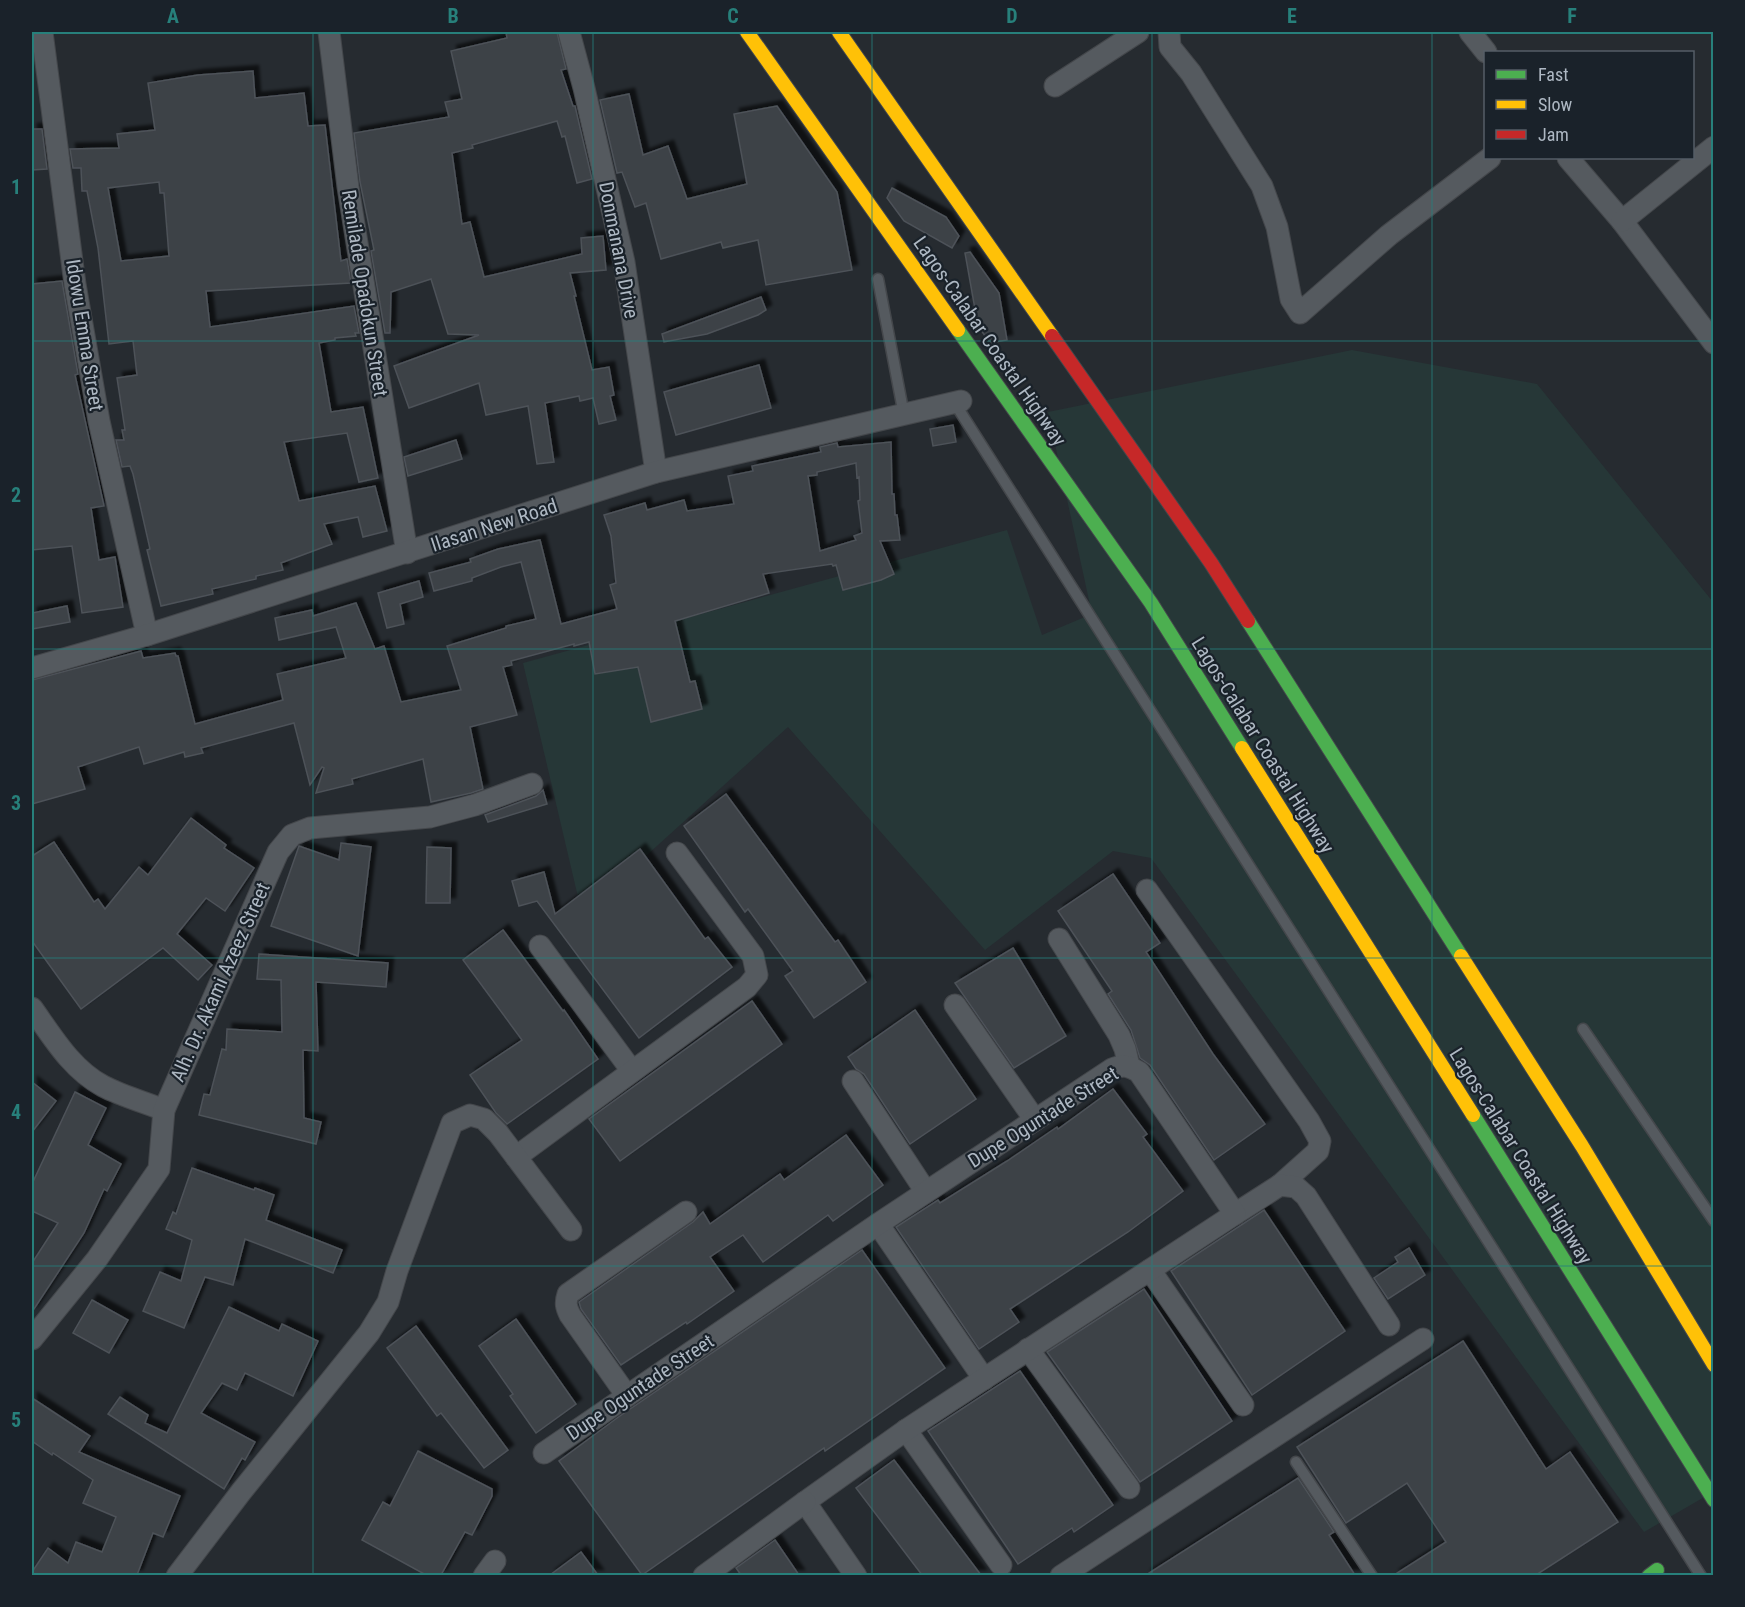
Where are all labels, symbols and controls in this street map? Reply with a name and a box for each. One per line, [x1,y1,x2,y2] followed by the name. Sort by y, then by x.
[167,4,179,28] text: A
[447,4,459,28] text: B
[727,4,739,28] text: C
[1006,4,1018,28] text: D
[1287,4,1297,28] text: E
[1567,4,1577,28] text: F
[1484,51,1694,159] legend
[1538,64,1569,85] text: Fast
[1538,94,1573,115] text: Slow
[1538,124,1569,145] text: Jam
[11,175,21,199] text: 1
[594,180,644,320] street label: Donmanana Drive
[337,188,393,398] street label: Remilade Opadokun Street
[908,232,1072,450] street label: Lagos-Calabar Coastal Highway
[61,257,109,413] street label: Idowu Emma Street
[11,483,21,507] text: 2
[428,493,560,557] street label: Ilasan New Road
[1186,632,1340,858] street label: Lagos-Calabar Coastal Highway
[11,791,21,815] text: 3
[165,879,275,1085] street label: Alh. Dr. Akami Azeez Street
[1444,1043,1598,1269] street label: Lagos-Calabar Coastal Highway
[964,1061,1123,1173] street label: Dupe Oguntade Street
[11,1100,21,1124] text: 4
[562,1329,718,1445] street label: Dupe Oguntade Street
[11,1408,21,1432] text: 5

